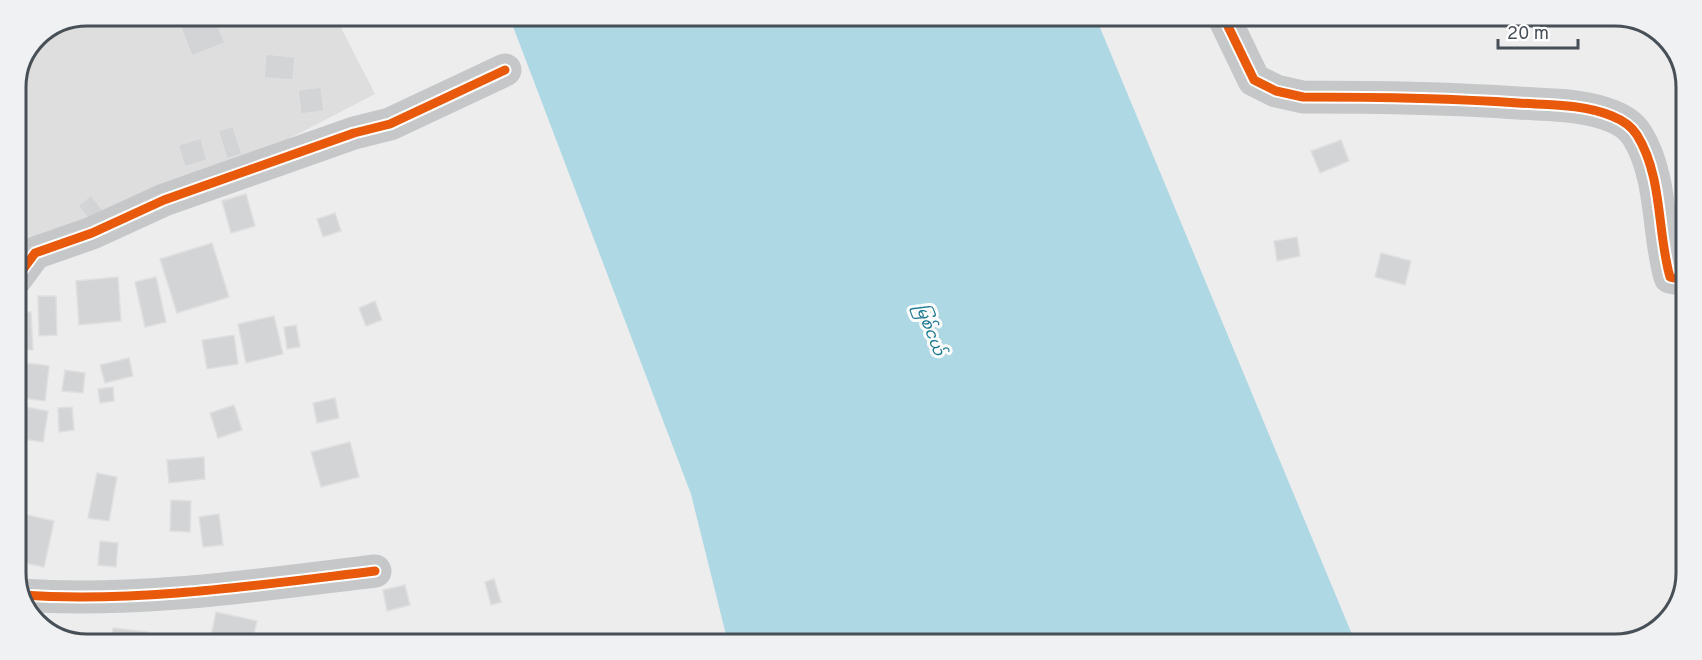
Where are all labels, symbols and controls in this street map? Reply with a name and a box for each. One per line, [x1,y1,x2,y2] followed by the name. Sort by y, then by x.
[1498,12,1578,50] scale bar
[1507,23,1549,46] text: 20 m
[908,300,951,361] water label: မြစ်ငယ်

